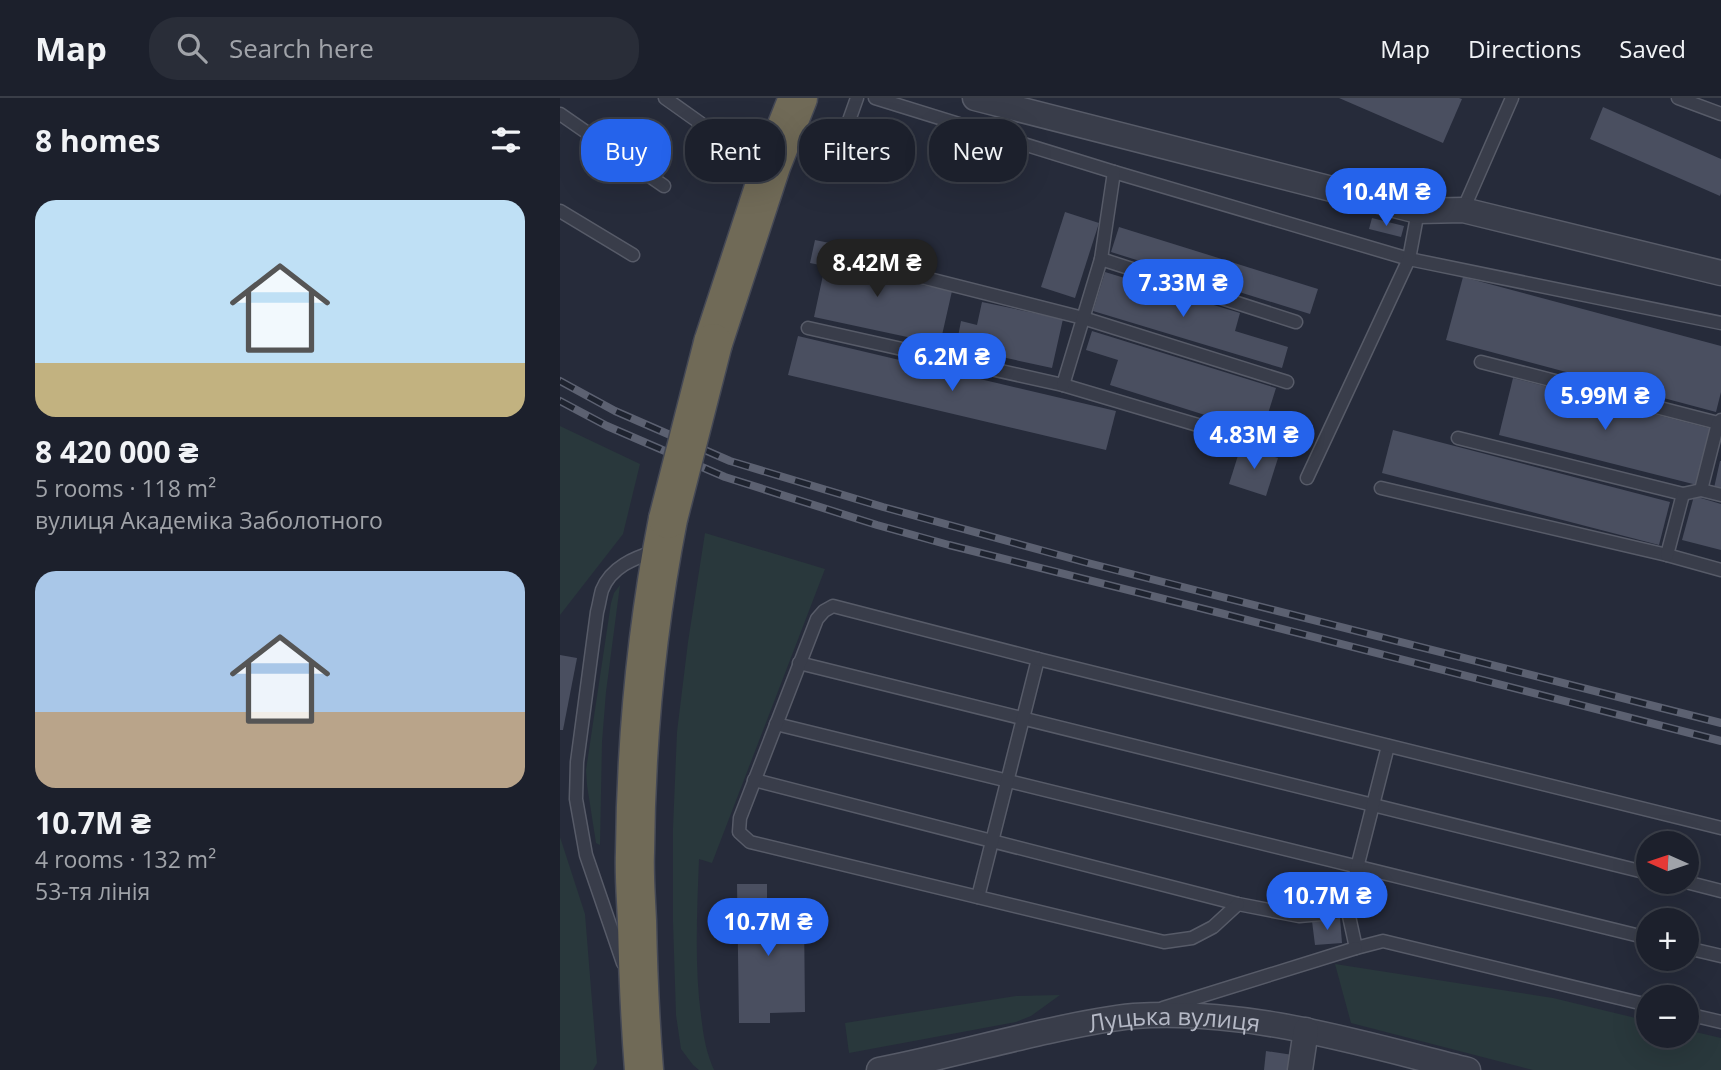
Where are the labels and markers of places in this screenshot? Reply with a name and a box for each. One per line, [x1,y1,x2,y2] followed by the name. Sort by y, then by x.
[1321,169,1451,228] pin: 10.4M ₴
[812,240,942,299] pin: 8.42M ₴
[1118,260,1248,319] pin: 7.33M ₴
[895,334,1009,393] pin: 6.2M ₴
[1540,372,1670,432] pin: 5.99M ₴
[1189,412,1319,471] pin: 4.83M ₴
[1262,872,1392,932] pin: 10.7M ₴
[703,898,833,958] pin: 10.7M ₴

